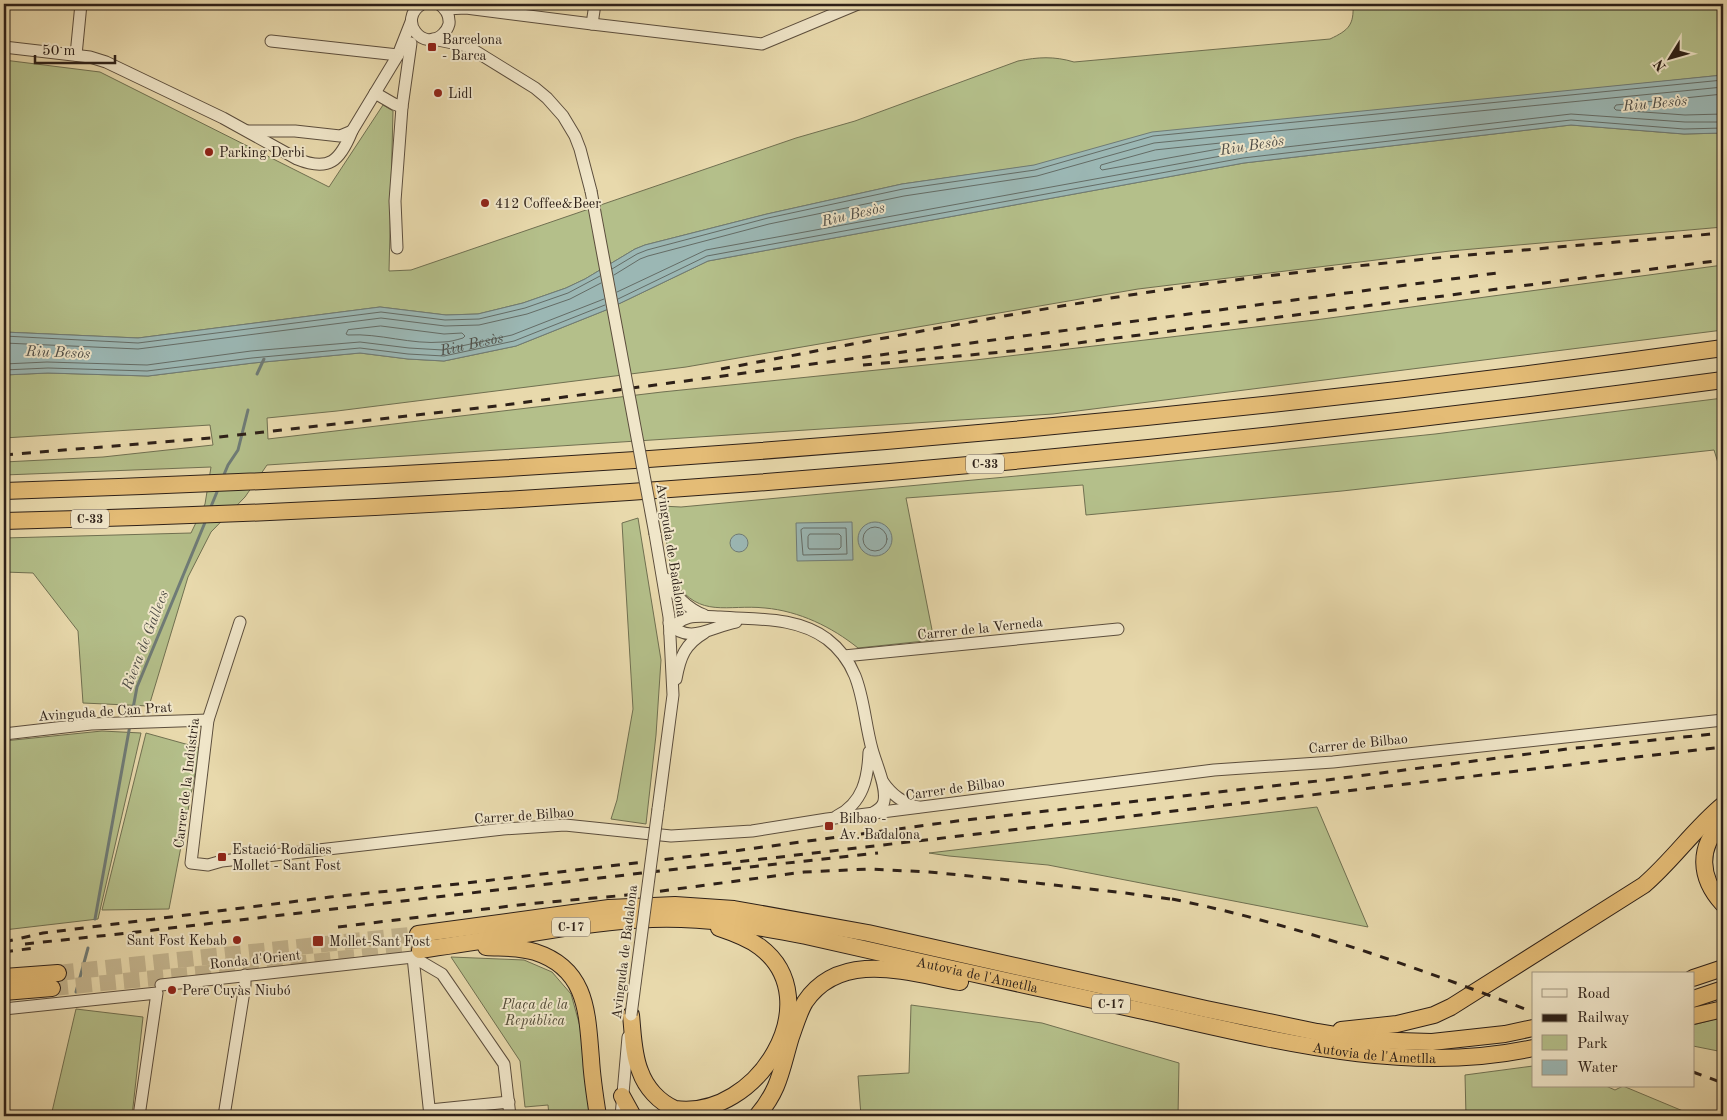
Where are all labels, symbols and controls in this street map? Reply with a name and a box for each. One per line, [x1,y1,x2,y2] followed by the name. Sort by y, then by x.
[35,32,115,64] scale bar
[1644,32,1694,82] north arrow
[442,33,502,63] place label: Barcelona - Barca
[426,41,438,53] marker: Barcelona - Barca
[42,44,76,59] text: 50 m
[1651,56,1669,74] text: N
[432,87,444,99] marker: Lidl
[448,87,472,101] place label: Lidl
[1621,94,1688,115] water label: Riu Besòs
[1218,134,1285,159] water label: Riu Besòs
[203,146,215,158] marker: Parking Derbi
[219,146,305,160] place label: Parking Derbi
[479,197,491,209] marker: 412 Coffee&Beer
[495,197,601,211] place label: 412 Coffee&Beer
[819,201,887,230] water label: Riu Besòs
[438,331,505,360] water label: Riu Besòs
[24,345,91,362] water label: Riu Besòs
[966,454,1004,474] road number: C-33
[654,482,689,618] street label: Avinguda de Badalona
[71,509,109,528] road number: C-33
[120,589,172,693] water label: Riera de Gallecs
[917,615,1044,643] street label: Carrer de la Verneda
[38,700,173,724] street label: Avinguda de Can Prat
[172,717,202,849] street label: Carrer de la Indústria
[1308,732,1409,756] street label: Carrer de Bilbao
[905,775,1006,803] street label: Carrer de Bilbao
[474,806,574,826] street label: Carrer de Bilbao
[839,812,920,842] place label: Bilbao - Av. Badalona
[823,820,835,832] marker: Bilbao - Av. Badalona
[232,843,341,873] place label: Estació Rodalies Mollet - Sant Fost
[216,851,228,863] marker: Estació Rodalies Mollet - Sant Fost
[610,884,640,1020] street label: Avinguda de Badalona
[552,918,590,936] road number: C-17
[126,934,227,948] place label: Sant Fost Kebab
[231,934,243,946] marker: Sant Fost Kebab
[311,934,325,948] marker: Mollet-Sant Fost
[329,935,430,949] place label: Mollet-Sant Fost
[209,948,301,972] street label: Ronda d'Orient
[915,955,1039,996] street label: Autovia de l'Ametlla
[1532,972,1694,1088] legend
[166,984,178,996] marker: Pere Cuyàs Niubó
[182,984,291,998] place label: Pere Cuyàs Niubó
[1577,987,1611,1002] text: Road
[1092,994,1130,1014] road number: C-17
[501,998,569,1029] park label: Plaça de la República
[1577,1011,1630,1026] text: Railway
[1577,1037,1608,1052] text: Park
[1311,1041,1436,1066] street label: Autovia de l'Ametlla
[1577,1061,1618,1076] text: Water

